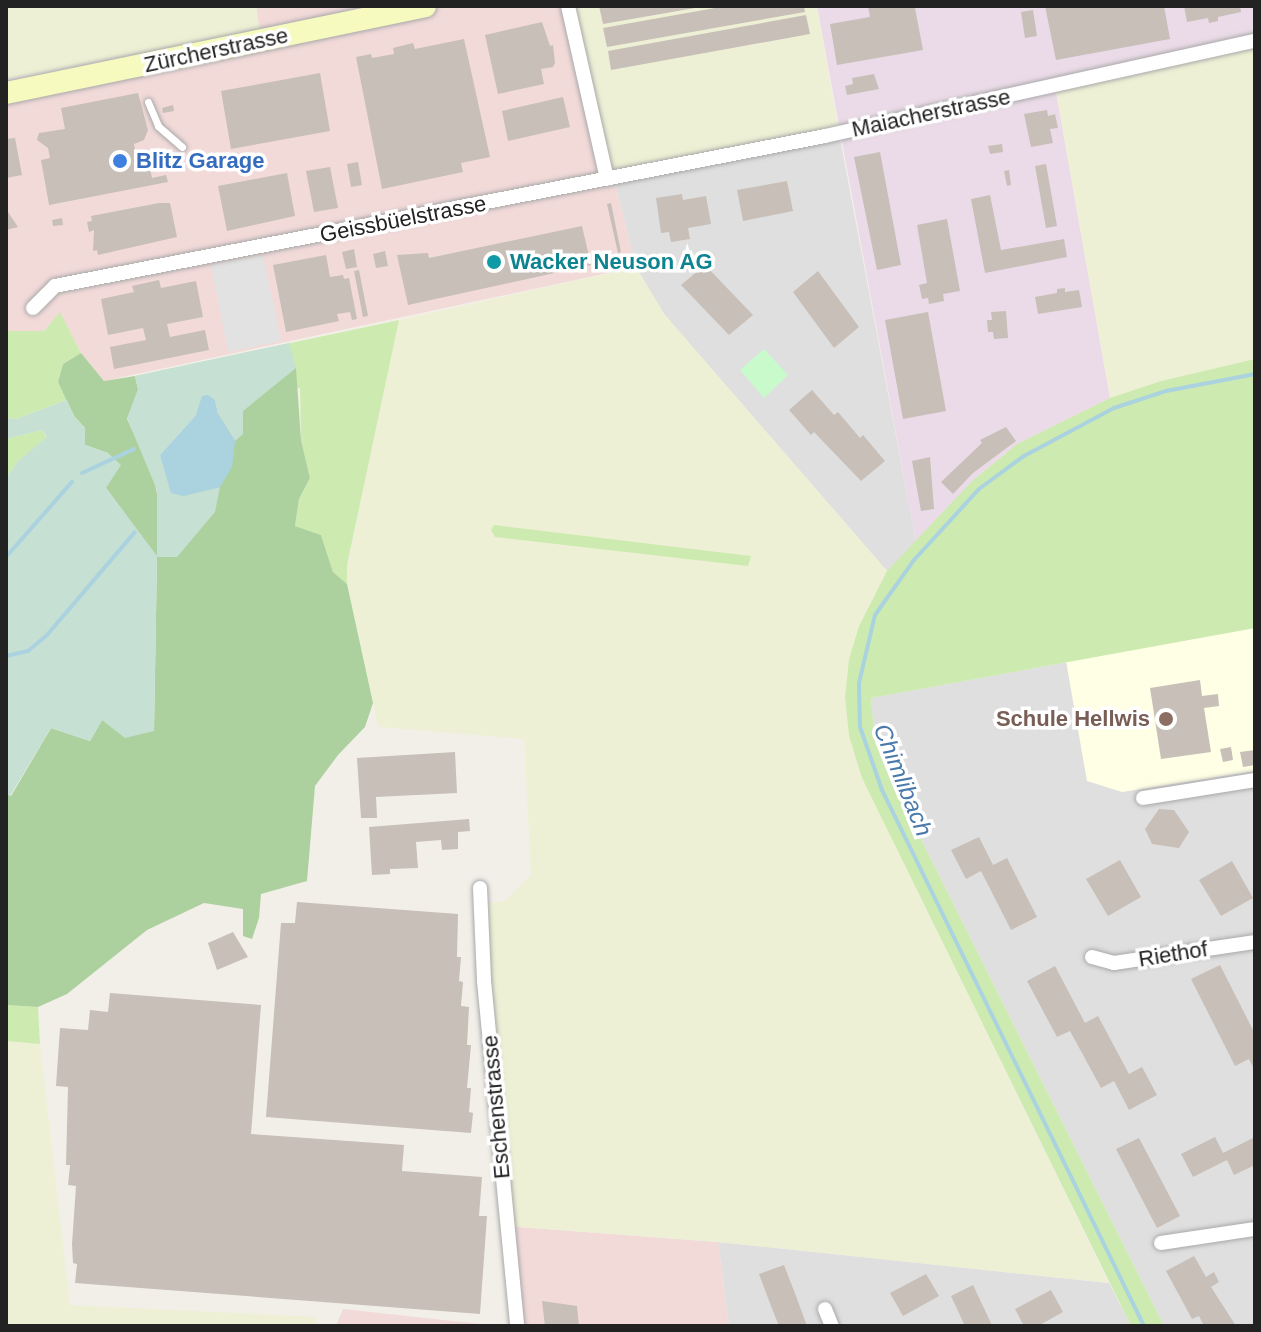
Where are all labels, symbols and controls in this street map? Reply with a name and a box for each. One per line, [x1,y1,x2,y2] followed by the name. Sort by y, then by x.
[142,22,290,78] street label: Zürcherstrasse
[849,83,1013,143] street label: Maiacherstrasse
[136,148,264,174] place label: Blitz Garage
[111,152,129,170] marker: Blitz Garage
[318,190,488,248] street label: Geissbüelstrasse
[510,249,713,275] place label: Wacker Neuson AG
[485,253,503,271] marker: Wacker Neuson AG
[996,706,1150,732] place label: Schule Hellwis
[1157,710,1175,728] marker: Schule Hellwis
[867,720,939,840] water label: Chimlibach
[1137,936,1209,972] street label: Riethof
[477,1034,515,1180] street label: Eschenstrasse

